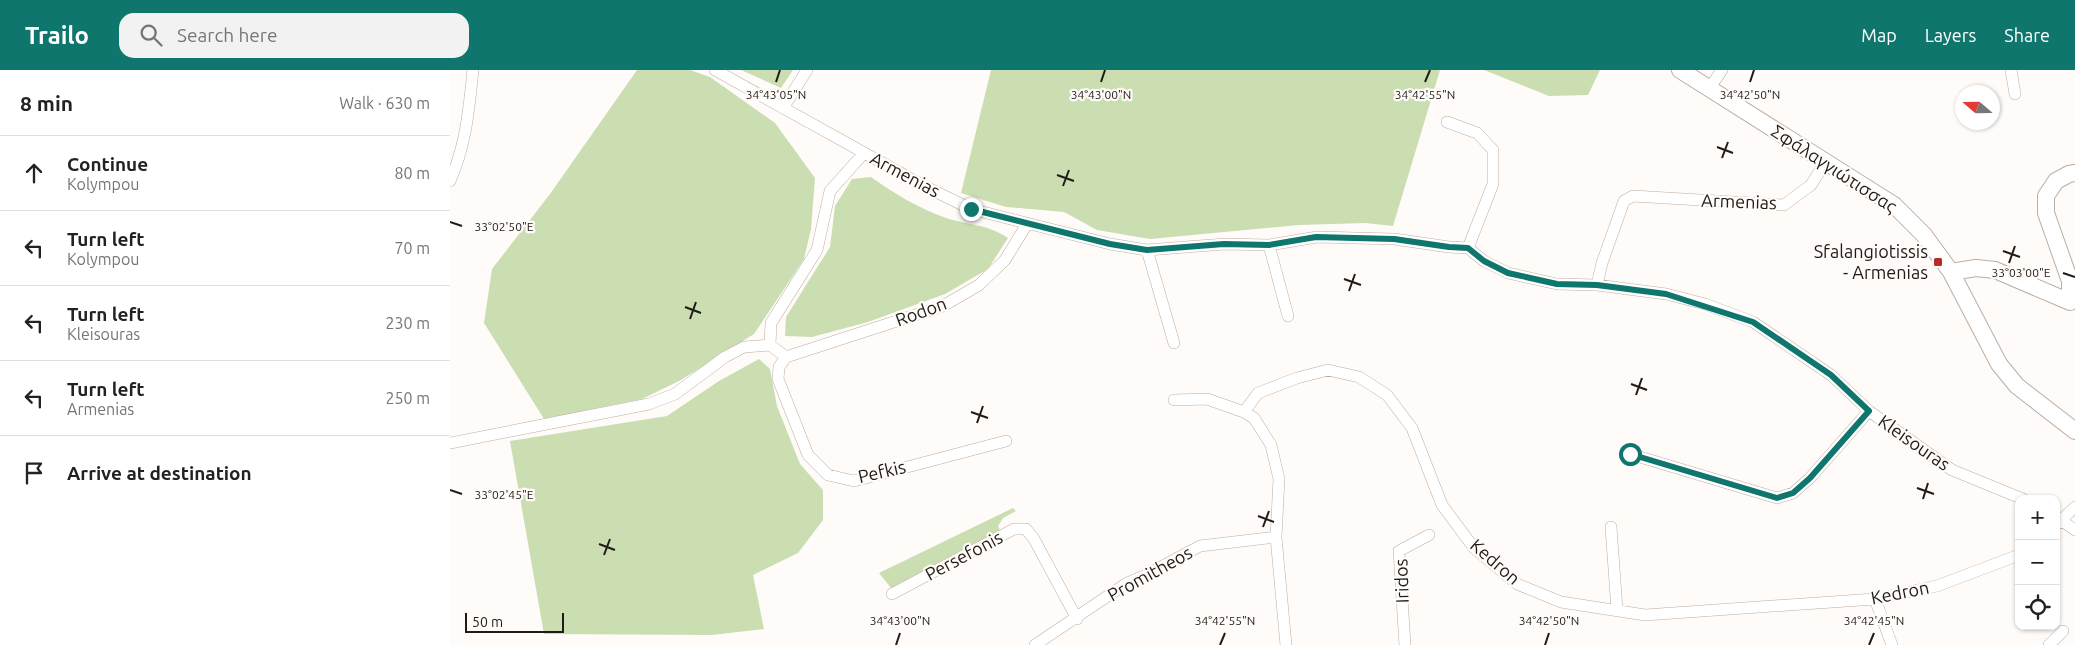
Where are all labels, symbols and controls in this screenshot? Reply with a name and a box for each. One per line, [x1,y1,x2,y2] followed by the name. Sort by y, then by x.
[119,13,469,58] search box
[137,21,165,49] icon: search
[25,22,89,49] text: Trailo
[177,24,278,46] text: Search here
[1861,25,1897,45] text: Map
[1925,25,1976,45] text: Layers
[2004,25,2050,45] text: Share
[1955,85,2000,130] north arrow
[746,88,806,101] text: 34°43'05"N
[1071,88,1131,101] text: 34°43'00"N
[1395,88,1455,101] text: 34°42'55"N
[1720,88,1780,101] text: 34°42'50"N
[20,91,73,115] text: 8 min
[339,94,430,112] text: Walk · 630 m
[1768,120,1901,217] street label: Σφάλαγγιώτισσας
[867,148,944,201] street label: Armenias
[67,153,148,175] text: Continue
[20,159,48,187] icon: ahead
[394,164,430,182] text: 80 m
[67,175,139,193] text: Kolympou
[1701,190,1777,212] street label: Armenias
[960,198,983,221] route end
[475,220,534,233] text: 33°02'50"E
[67,228,145,250] text: Turn left
[20,234,48,262] icon: left
[394,239,430,257] text: 70 m
[1814,241,1928,282] place label: Sfalangiotissis - Armenias
[67,250,139,268] text: Kolympou
[1932,256,1944,268] marker: Sfalangiotissis - Armenias
[1992,266,2051,279] text: 33°03'00"E
[892,293,949,330] street label: Rodon
[67,303,145,325] text: Turn left
[20,309,48,337] icon: left
[385,314,430,332] text: 230 m
[67,325,140,343] text: Kleisouras
[67,378,145,400] text: Turn left
[20,384,48,412] icon: left
[385,389,430,407] text: 250 m
[67,400,134,418] text: Armenias
[1875,410,1954,474] street label: Kleisouras
[1619,443,1642,466] route start
[856,456,908,486] street label: Pefkis
[20,459,48,487] icon: arrive
[67,462,252,484] text: Arrive at destination
[475,488,534,501] text: 33°02'45"E
[2015,495,2060,630] map controls
[2015,495,2060,540] button: +
[921,526,1006,584] street label: Persefonis
[1467,534,1524,588] street label: Kedron
[2015,540,2060,585] button: −
[1104,542,1195,605] street label: Promitheos
[1390,558,1412,604] street label: Iridos
[1869,577,1931,607] street label: Kedron
[2015,585,2060,630] button: locate
[465,610,564,633] scale bar
[472,614,503,630] text: 50 m
[870,614,930,627] text: 34°43'00"N
[1195,614,1255,627] text: 34°42'55"N
[1519,614,1579,627] text: 34°42'50"N
[1844,614,1904,627] text: 34°42'45"N

